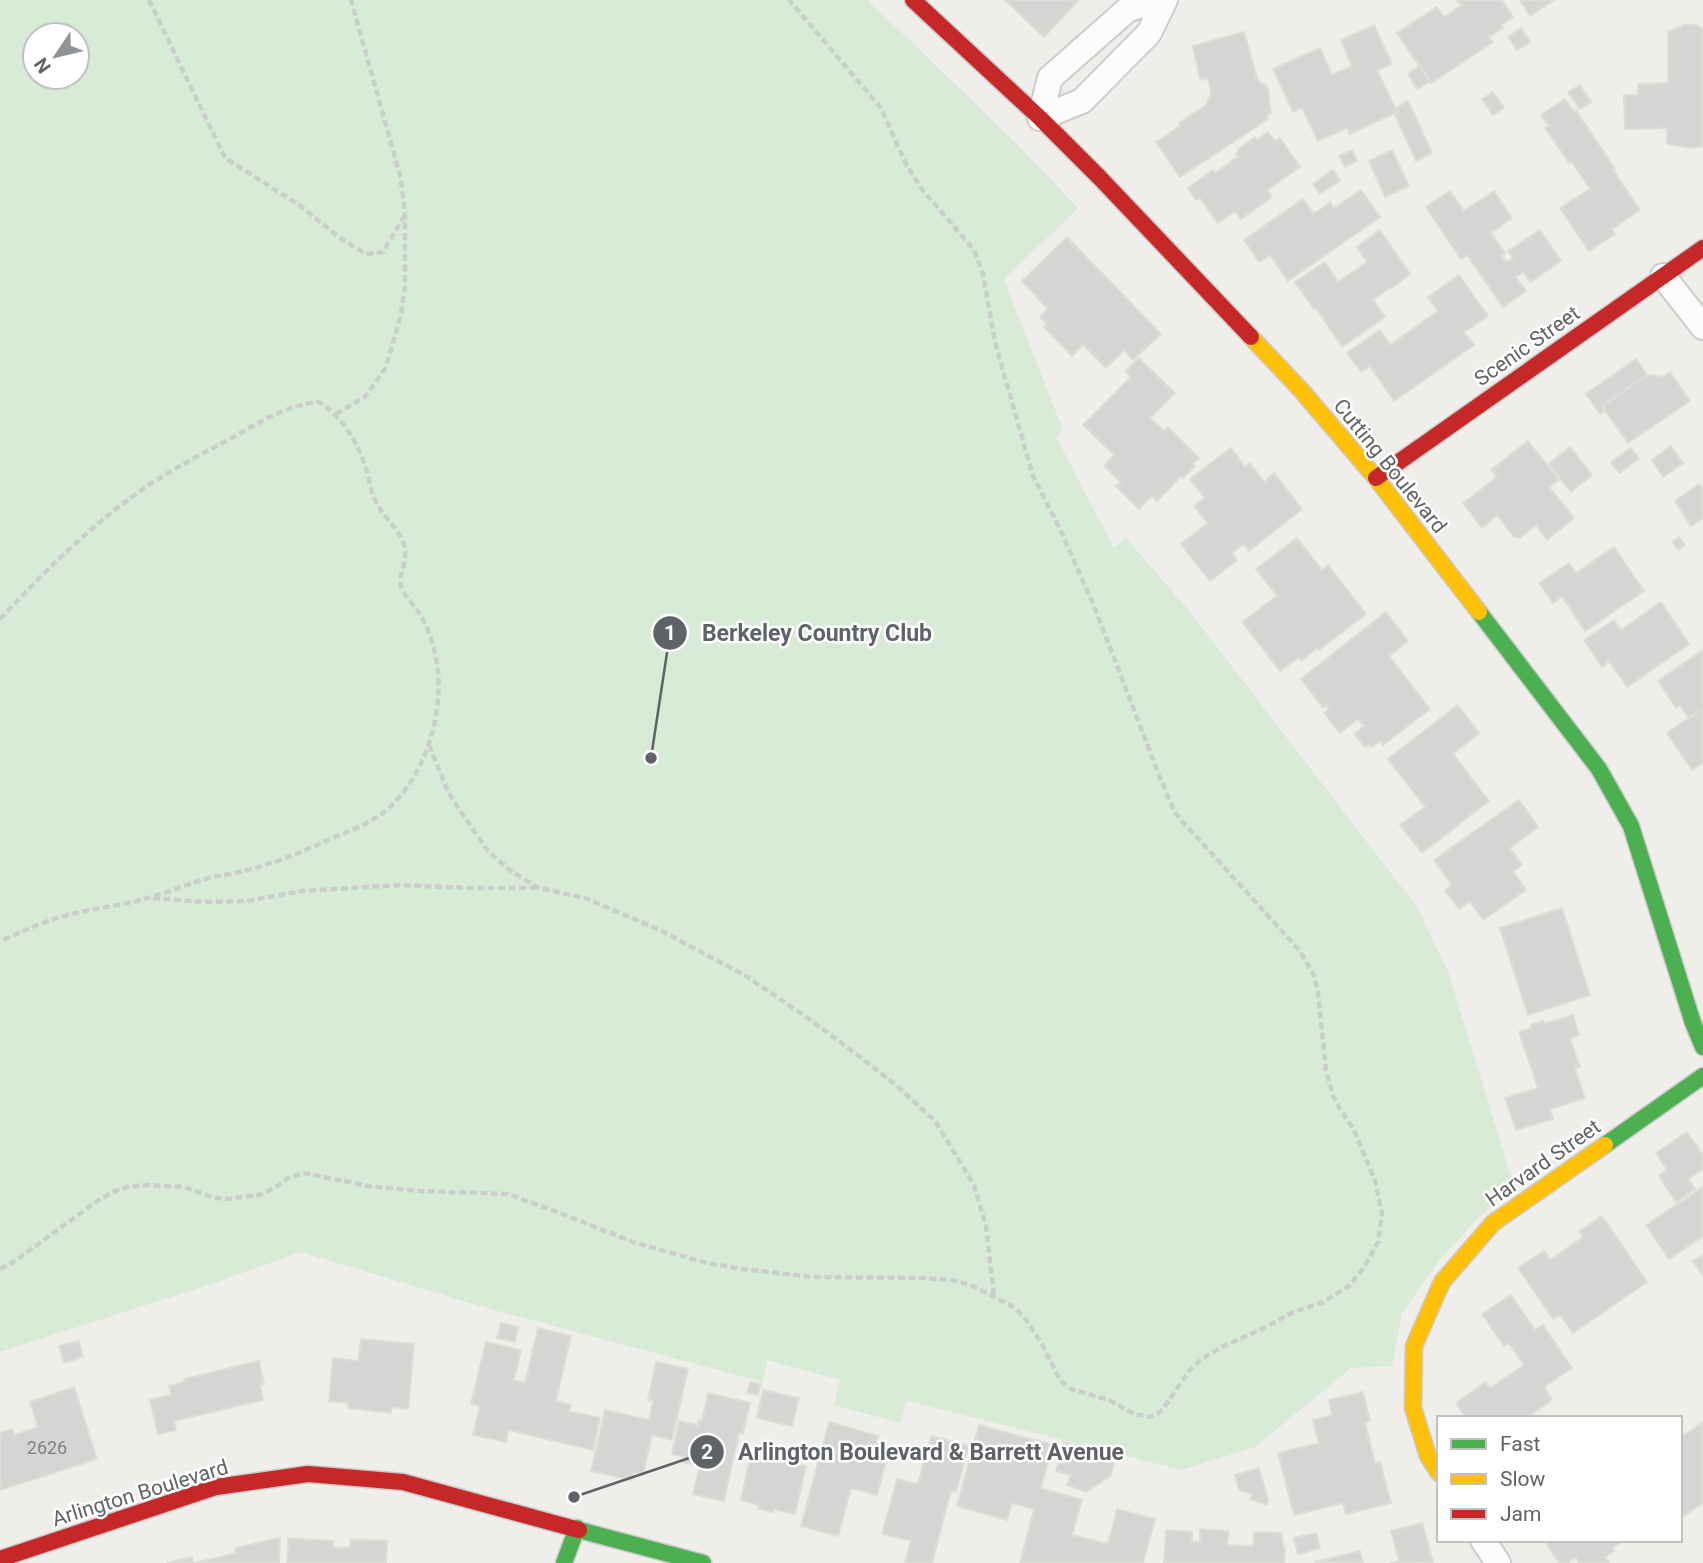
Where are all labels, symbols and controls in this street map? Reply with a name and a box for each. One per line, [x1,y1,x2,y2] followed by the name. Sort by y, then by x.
[21,21,91,91] north arrow
[29,53,56,78] text: N
[1470,301,1584,391] street label: Scenic Street
[1329,394,1451,538] street label: Cutting Boulevard
[653,611,946,655] callout: Berkeley Country Club
[702,620,932,647] text: Berkeley Country Club
[664,621,676,645] text: 1
[1481,1115,1605,1211] street label: Harvard Street
[1437,1416,1682,1542] legend
[689,1430,1138,1474] callout: Arlington Boulevard & Barrett Avenue
[1500,1432,1541,1456] text: Fast
[27,1437,67,1458] house number: 2626
[738,1439,1124,1466] text: Arlington Boulevard & Barrett Avenue
[701,1440,713,1464] text: 2
[49,1455,231,1531] street label: Arlington Boulevard
[1500,1467,1546,1491] text: Slow
[1500,1502,1541,1526] text: Jam

